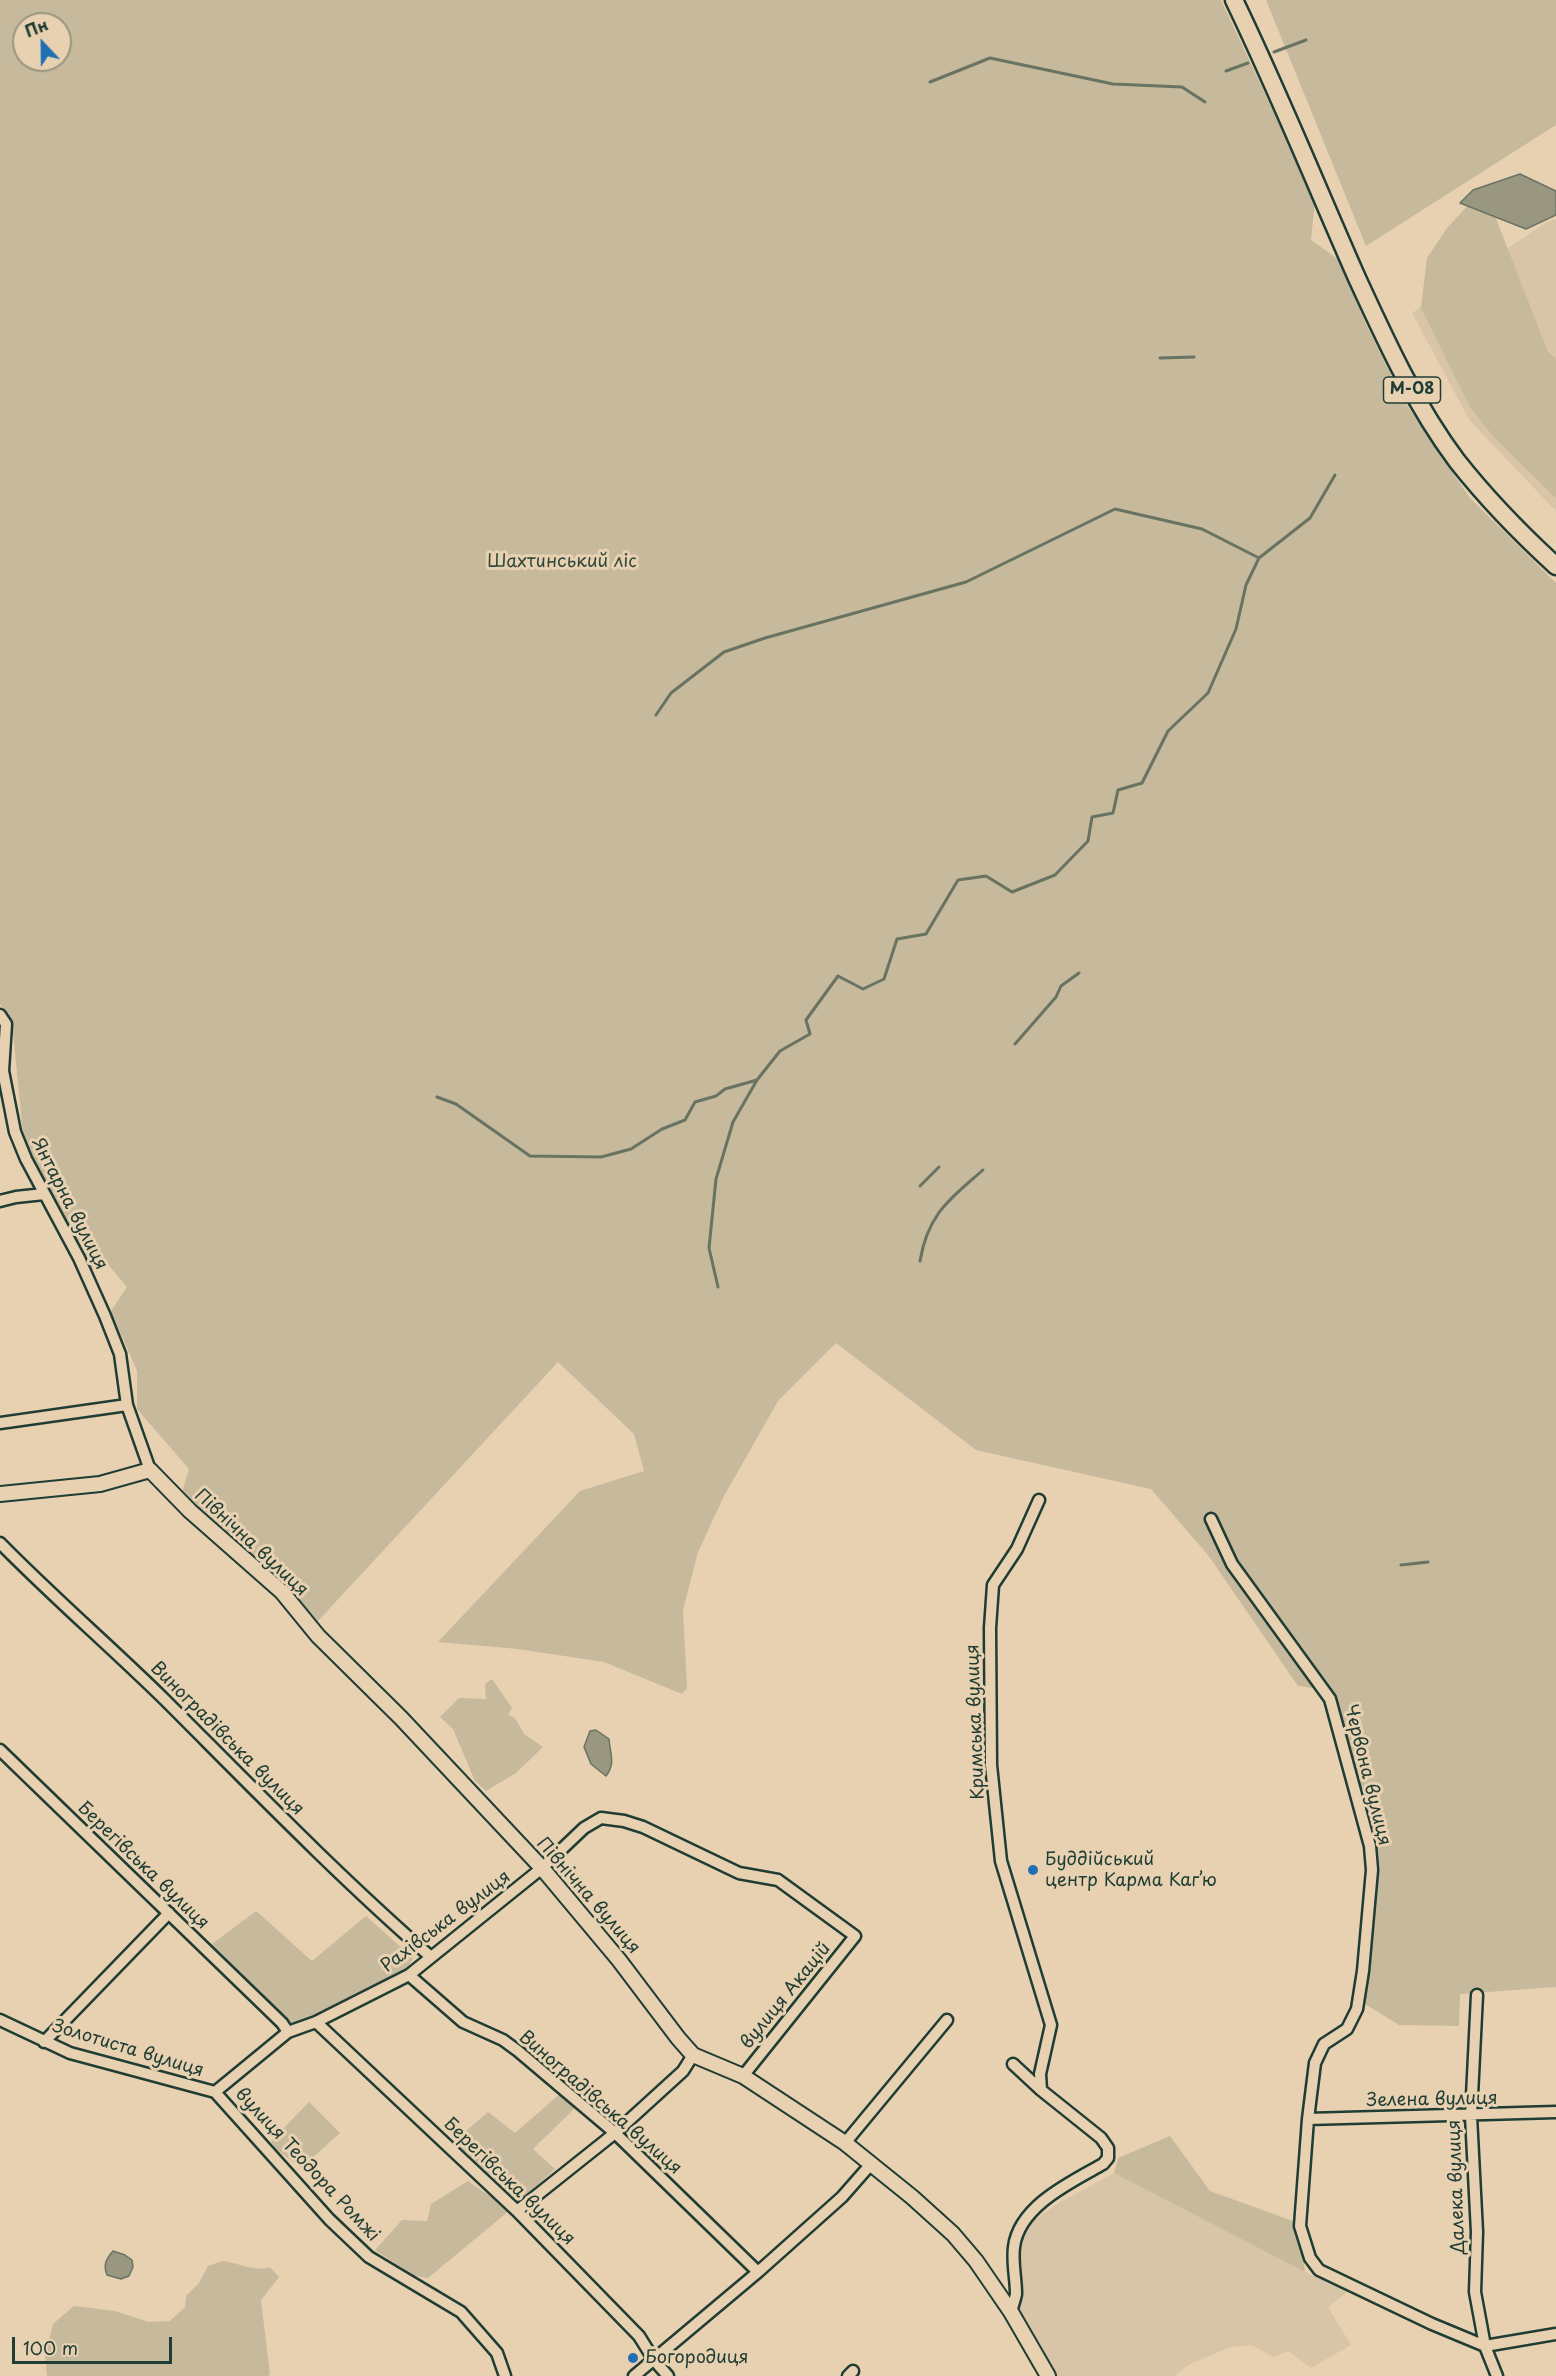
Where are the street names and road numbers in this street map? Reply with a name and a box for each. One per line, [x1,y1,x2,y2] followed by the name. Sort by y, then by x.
[1384,377,1440,403] road number: М-08
[26,1134,112,1274] street label: Янтарна вулиця
[190,1485,312,1601] street label: Північна вулиця
[962,1644,990,1800] street label: Кримська вулиця
[146,1658,308,1820] street label: Виноградівська вулиця
[1339,1702,1395,1848] street label: Червона вулиця
[73,1798,213,1934] street label: Берегівська вулиця
[532,1833,644,1959] street label: Північна вулиця
[377,1866,515,1978] street label: Рахівська вулиця
[736,1938,836,2054] street label: вулиця Акацій
[50,2016,206,2082] street label: Золотиста вулиця
[514,2026,686,2180] street label: Виноградівська вулиця
[230,2084,384,2246] street label: вулиця Теодора Ромжі
[1366,2088,1498,2112] street label: Зелена вулиця
[439,2114,579,2250] street label: Берегівська вулиця
[1444,2119,1470,2255] street label: Далека вулиця

